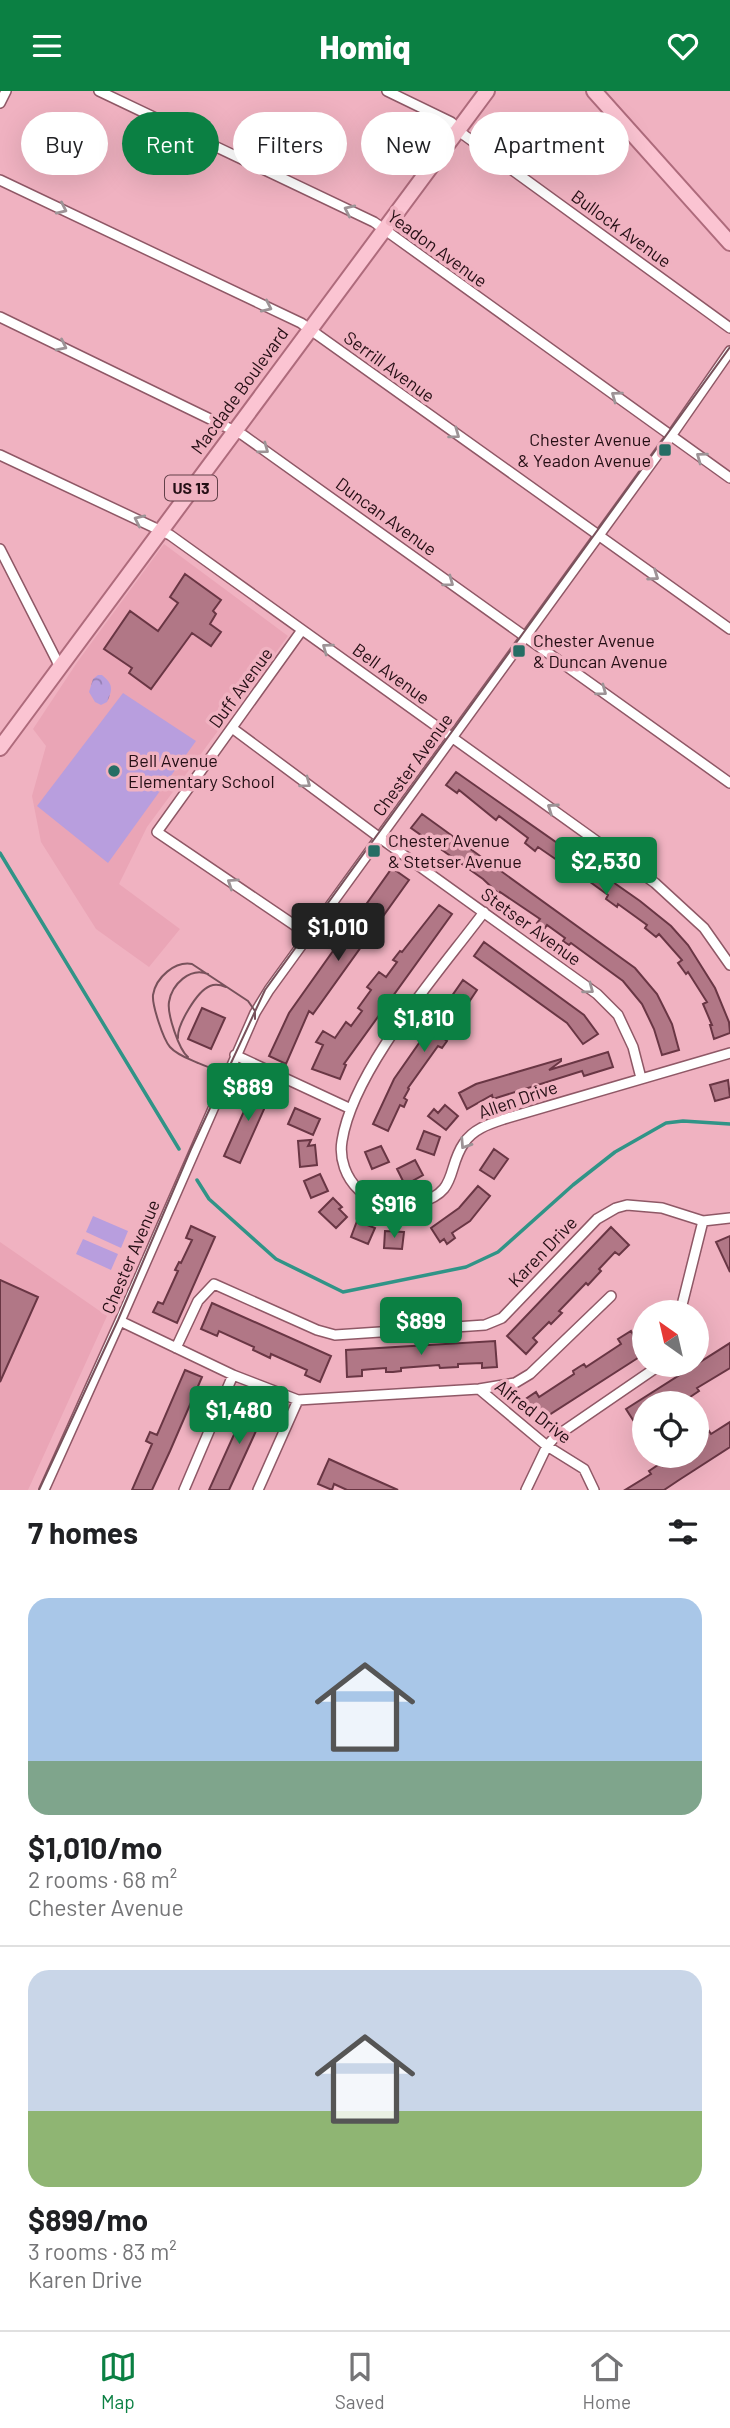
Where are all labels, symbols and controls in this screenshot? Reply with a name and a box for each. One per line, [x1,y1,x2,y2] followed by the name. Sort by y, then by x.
[28,27,66,65] icon: menu
[319,27,411,65] text: Homiq
[664,27,702,65] icon: heart
[21,112,108,175] chip: Buy
[122,112,219,175] chip: Rent
[233,112,347,175] chip: Filters
[361,112,455,175] chip: New
[469,112,629,175] chip: Apartment
[567,185,676,272] street label: Bullock Avenue
[55,201,67,215] one-way arrow
[344,204,357,218] one-way arrow
[383,205,492,292] street label: Yeadon Avenue
[260,299,272,313] one-way arrow
[186,323,293,458] street label: Macdade Boulevard
[340,326,439,407] street label: Serrill Avenue
[55,338,67,352] one-way arrow
[611,392,624,404] one-way arrow
[447,426,460,438] one-way arrow
[518,428,651,471] place label: Chester Avenue & Yeadon Avenue
[256,441,269,454] one-way arrow
[657,442,673,458] marker: Chester Avenue & Yeadon Avenue
[696,453,709,465] one-way arrow
[332,472,441,560] street label: Duncan Avenue
[165,475,217,501] road number: US 13
[134,514,146,528] one-way arrow
[646,568,659,580] one-way arrow
[441,573,454,586] one-way arrow
[533,629,668,672] place label: Chester Avenue & Duncan Avenue
[349,638,434,709] street label: Bell Avenue
[204,643,277,732] street label: Duff Avenue
[322,643,335,656] one-way arrow
[511,643,527,659] marker: Chester Avenue & Duncan Avenue
[594,682,606,695] one-way arrow
[367,709,457,820] street label: Chester Avenue
[128,749,275,792] place label: Bell Avenue Elementary School
[106,763,122,779] marker: Bell Avenue Elementary School
[298,775,311,788] one-way arrow
[547,804,560,816] one-way arrow
[388,829,522,872] place label: Chester Avenue & Stetser Avenue
[549,837,663,897] pin: $2,530
[366,843,382,859] marker: Chester Avenue & Stetser Avenue
[571,846,641,874] text: $2,530
[227,878,240,891] one-way arrow
[477,882,586,970] street label: Stetser Avenue
[281,903,395,963] pin: $1,010
[308,912,368,940] text: $1,010
[582,981,594,993] one-way arrow
[367,995,481,1054] pin: $1,810
[394,1003,454,1031] text: $1,810
[207,1063,289,1123] pin: $889
[223,1072,273,1100] text: $889
[475,1075,560,1123] street label: Allen Drive
[461,1136,474,1149] one-way arrow
[353,1181,435,1240] pin: $916
[371,1189,417,1217] text: $916
[96,1196,164,1317] street label: Chester Avenue
[503,1211,581,1291] street label: Karen Drive
[380,1297,462,1357] pin: $899
[632,1300,709,1377] north arrow
[632,1300,709,1468] map controls
[396,1306,446,1334] text: $899
[491,1375,576,1448] street label: Alfred Drive
[182,1387,296,1446] pin: $1,480
[632,1391,709,1468] button: locate
[206,1395,272,1423] text: $1,480
[664,1513,702,1551] icon: filters
[28,1514,138,1550] text: 7 homes
[302,1644,428,1770] icon: home
[28,1829,162,1865] text: $1,010/mo
[28,1865,177,1893] text: 2 rooms · 68 m²
[28,1893,184,1921] text: Chester Avenue
[302,2016,428,2142] icon: home
[28,2201,148,2237] text: $899/mo
[28,2237,177,2265] text: 3 rooms · 83 m²
[28,2265,143,2293] text: Karen Drive
[99,2348,137,2413] tab: Map
[335,2348,385,2413] tab: Saved
[583,2348,631,2413] tab: Home

